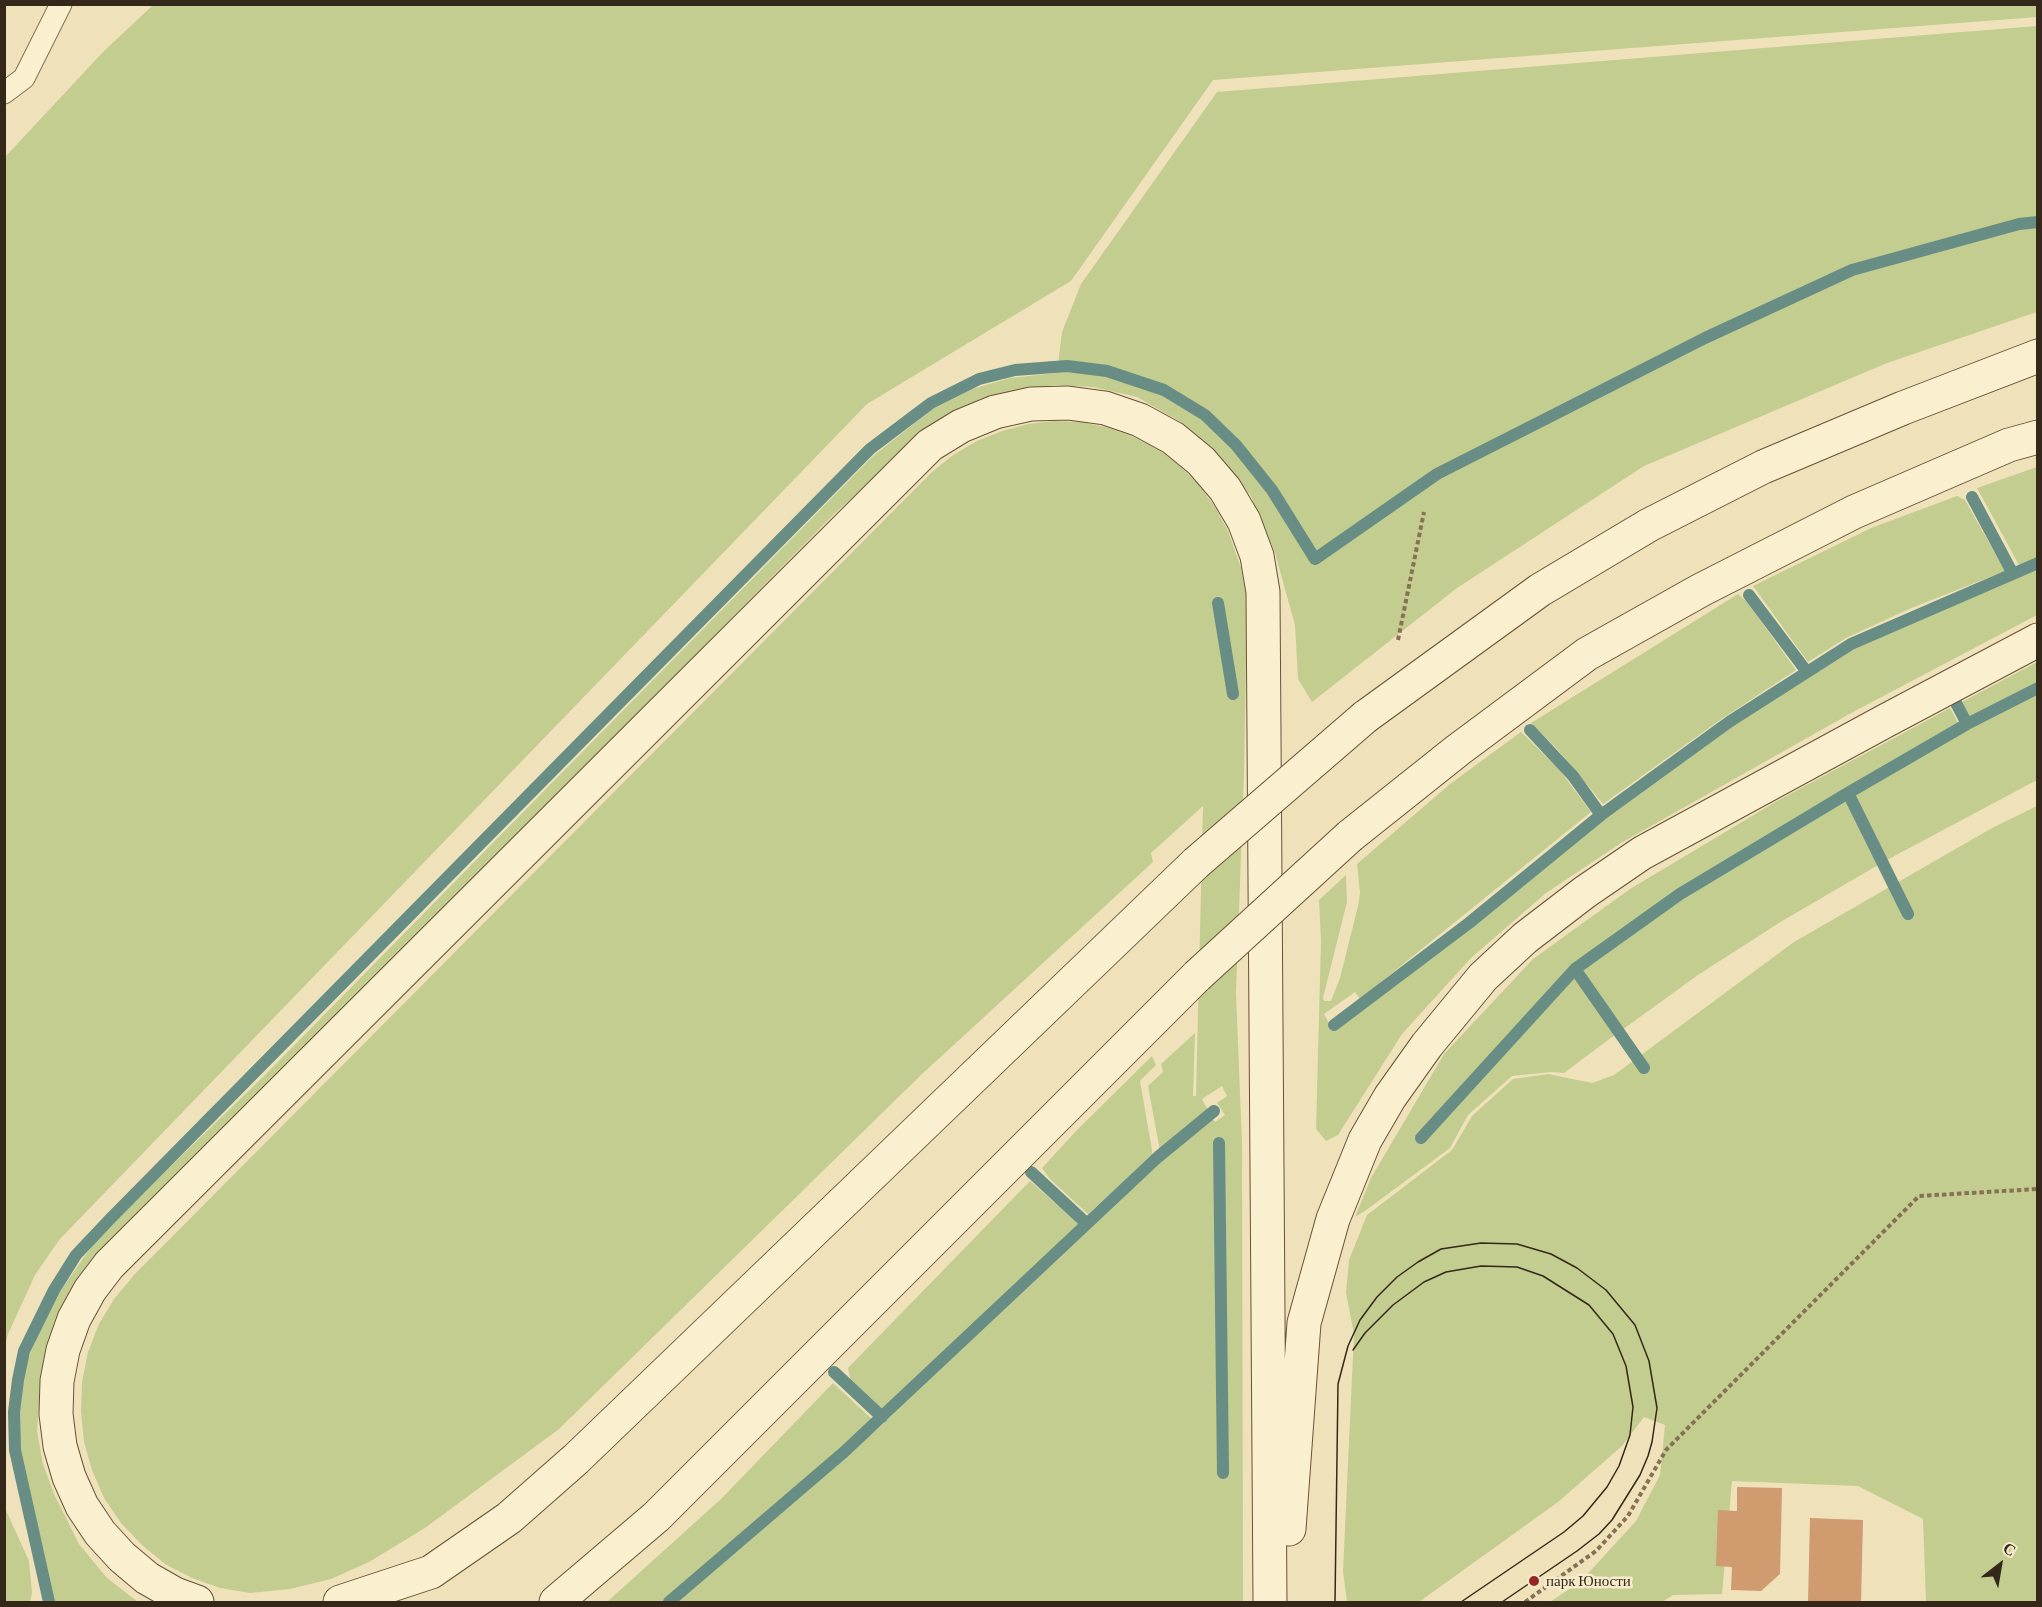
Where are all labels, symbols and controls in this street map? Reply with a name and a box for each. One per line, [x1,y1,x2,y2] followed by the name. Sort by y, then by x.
[1970,1535,2030,1595] north arrow
[2000,1539,2019,1559] text: С
[1546,1572,1631,1590] place label: парк Юности
[1527,1574,1541,1588] marker: парк Юности

